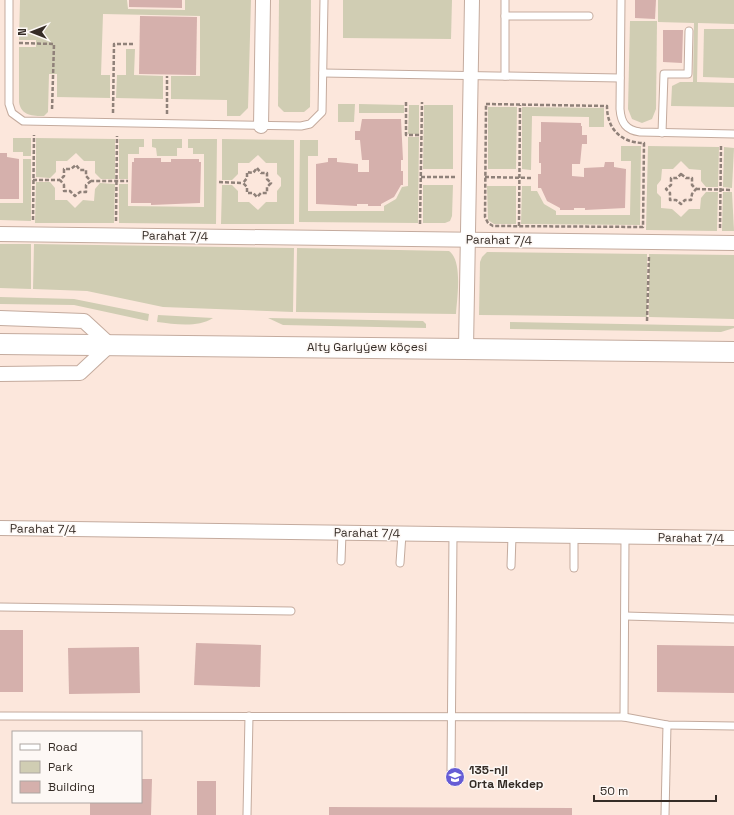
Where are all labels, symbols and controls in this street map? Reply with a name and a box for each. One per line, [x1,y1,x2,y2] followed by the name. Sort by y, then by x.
[12,12,52,52] north arrow
[15,28,29,36] text: N
[142,227,209,245] street label: Parahat 7/4
[466,231,533,249] street label: Parahat 7/4
[307,339,427,355] street label: Alty Garlyýew köçesi
[10,520,77,538] street label: Parahat 7/4
[334,524,401,542] street label: Parahat 7/4
[658,529,725,547] street label: Parahat 7/4
[12,731,142,803] legend
[48,739,77,755] text: Road
[48,759,73,775] text: Park
[469,762,544,792] place label: 135-nji Orta Mekdep
[444,766,466,788] school or university icon: 135-nji Orta Mekdep
[594,777,716,803] scale bar
[48,779,95,795] text: Building
[600,783,628,799] text: 50 m

